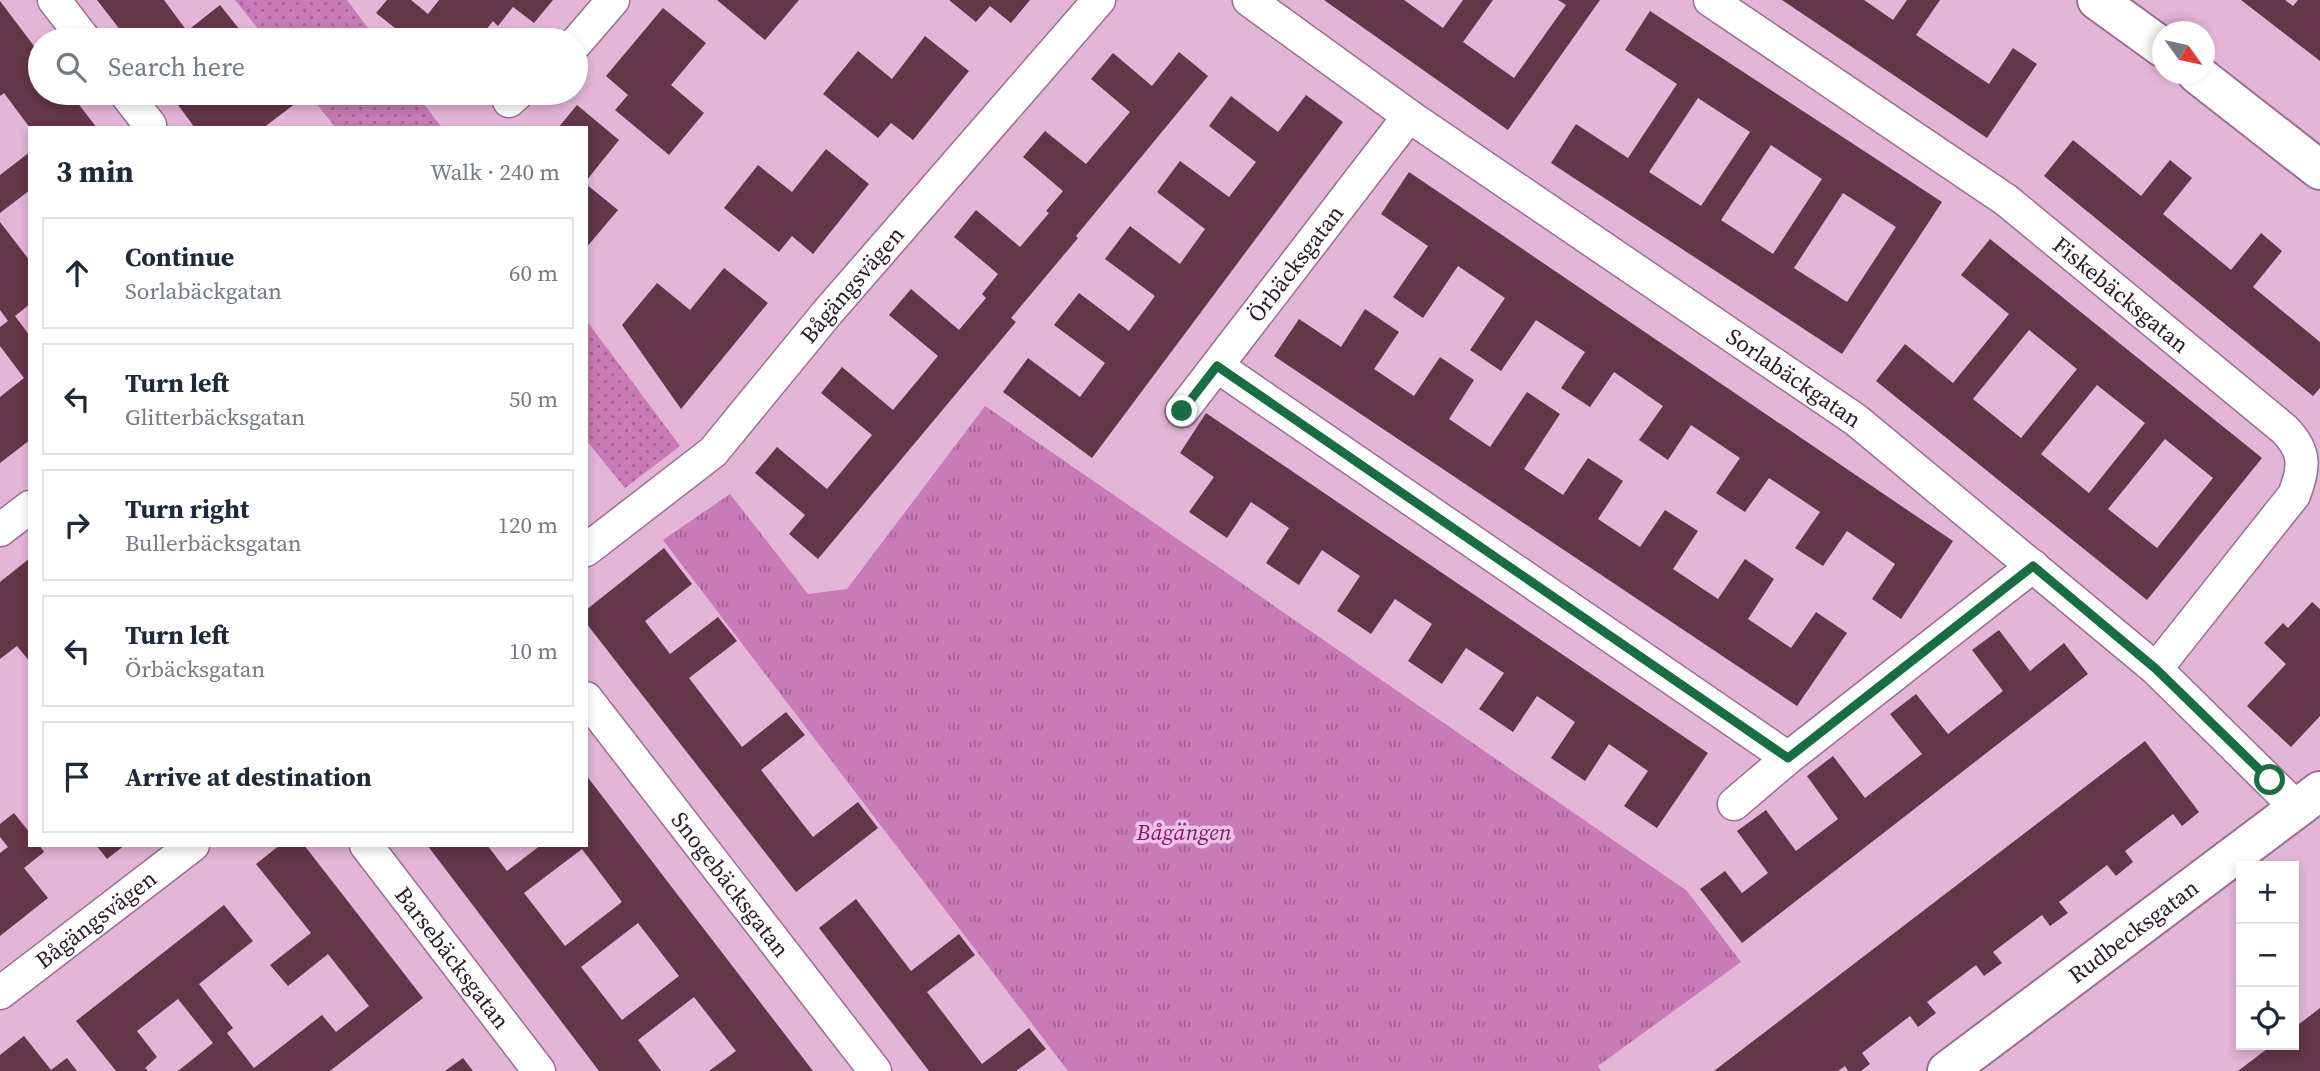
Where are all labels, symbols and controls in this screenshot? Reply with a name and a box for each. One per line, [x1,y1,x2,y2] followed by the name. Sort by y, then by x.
[2152,21,2215,84] north arrow
[28,28,588,105] search box
[52,48,90,86] icon: search
[108,49,245,85] text: Search here
[56,151,134,192] text: 3 min
[430,156,560,188] text: Walk · 240 m
[1240,198,1351,329] street label: Örbäcksgatan
[793,219,911,350] street label: Bågängsvägen
[2046,229,2196,360] street label: Fiskebäcksgatan
[125,239,234,275] text: Continue
[58,254,96,292] icon: ahead
[509,257,558,289] text: 60 m
[125,275,282,307] text: Sorlabäckgatan
[1720,320,1868,435] street label: Sorlabäckgatan
[125,365,229,401] text: Turn left
[58,380,96,418] icon: left
[509,383,558,415] text: 50 m
[1166,395,1197,426] route end
[125,401,305,433] text: Glitterbäcksgatan
[125,491,249,527] text: Turn right
[58,506,96,544] icon: right
[497,509,558,541] text: 120 m
[125,527,302,559] text: Bullerbäcksgatan
[125,617,229,653] text: Turn left
[58,632,96,670] icon: left
[509,635,558,667] text: 10 m
[125,653,265,685] text: Örbäcksgatan
[58,758,96,796] icon: arrive
[125,759,372,795] text: Arrive at destination
[2254,764,2285,795] route start
[664,805,797,964] street label: Snogebäcksgatan
[1135,816,1232,848] park label: Bågängen
[2236,861,2299,1050] map controls
[2236,861,2299,924] button: +
[29,863,163,976] street label: Bågängsvägen
[2062,872,2205,991] street label: Rudbecksgatan
[387,880,517,1036] street label: Barsebäcksgatan
[2236,924,2299,987] button: −
[2236,987,2299,1050] button: locate

